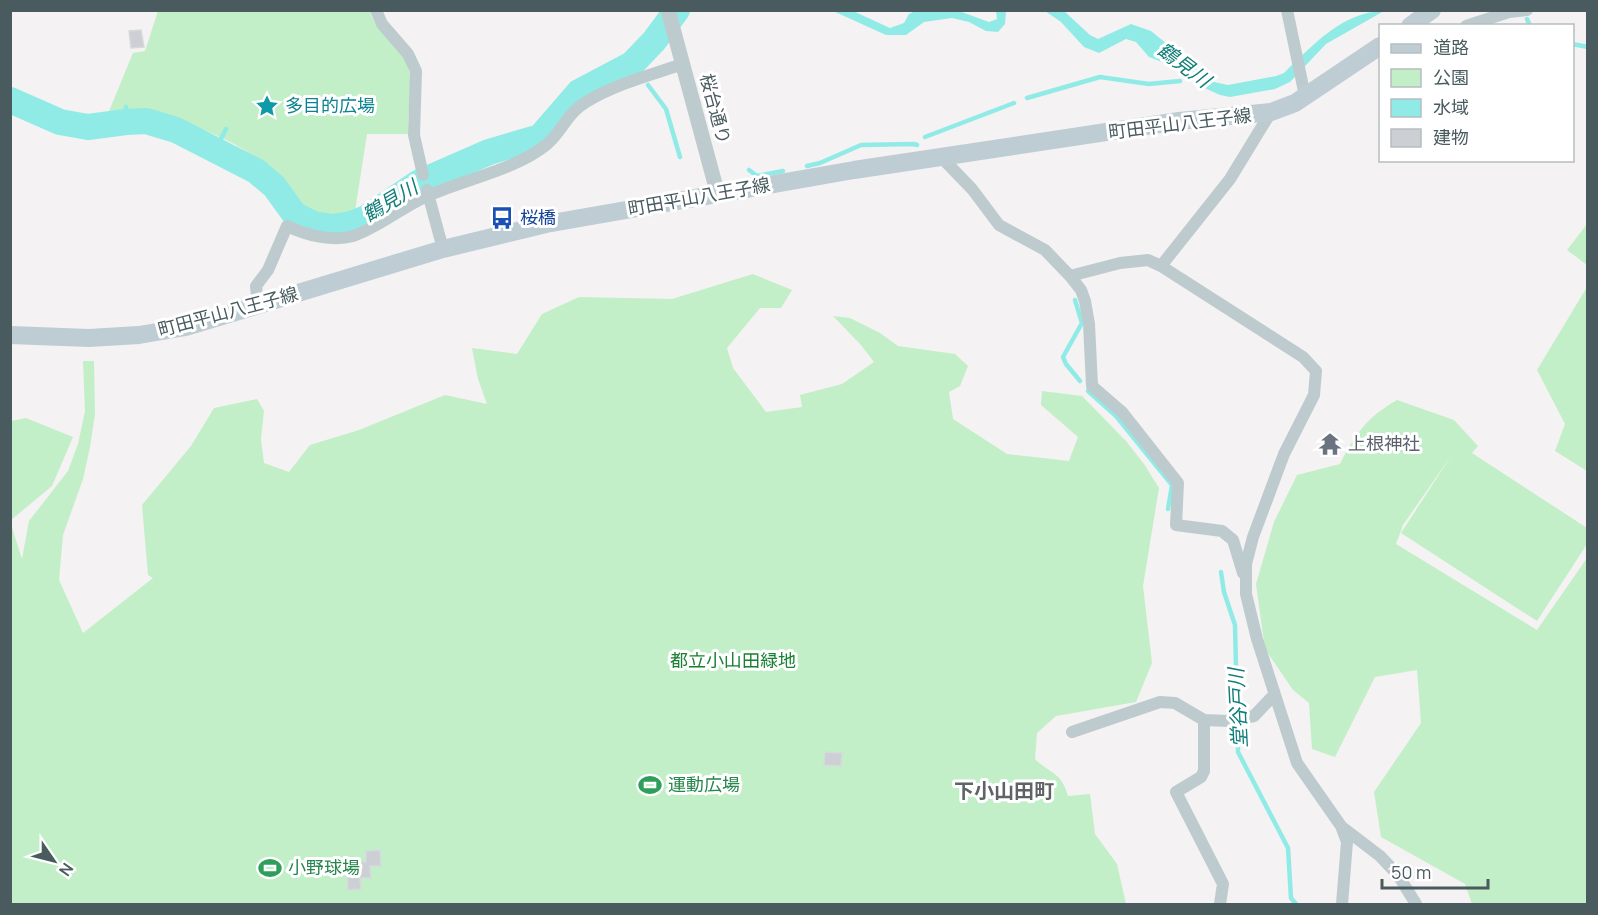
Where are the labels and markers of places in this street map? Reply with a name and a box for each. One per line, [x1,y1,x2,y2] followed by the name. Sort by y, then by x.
[254,93,280,119] place icon: 多目的広場
[285,93,375,117] place label: 多目的広場
[489,205,515,231] bus stop icon: 桜橋
[520,205,556,229] place label: 桜橋
[1317,431,1343,457] temple icon: 上根神社
[1348,431,1420,455] place label: 上根神社
[637,772,663,798] sports icon: 運動広場
[668,772,740,796] place label: 運動広場
[257,855,283,881] sports icon: 小野球場
[288,855,360,879] place label: 小野球場

